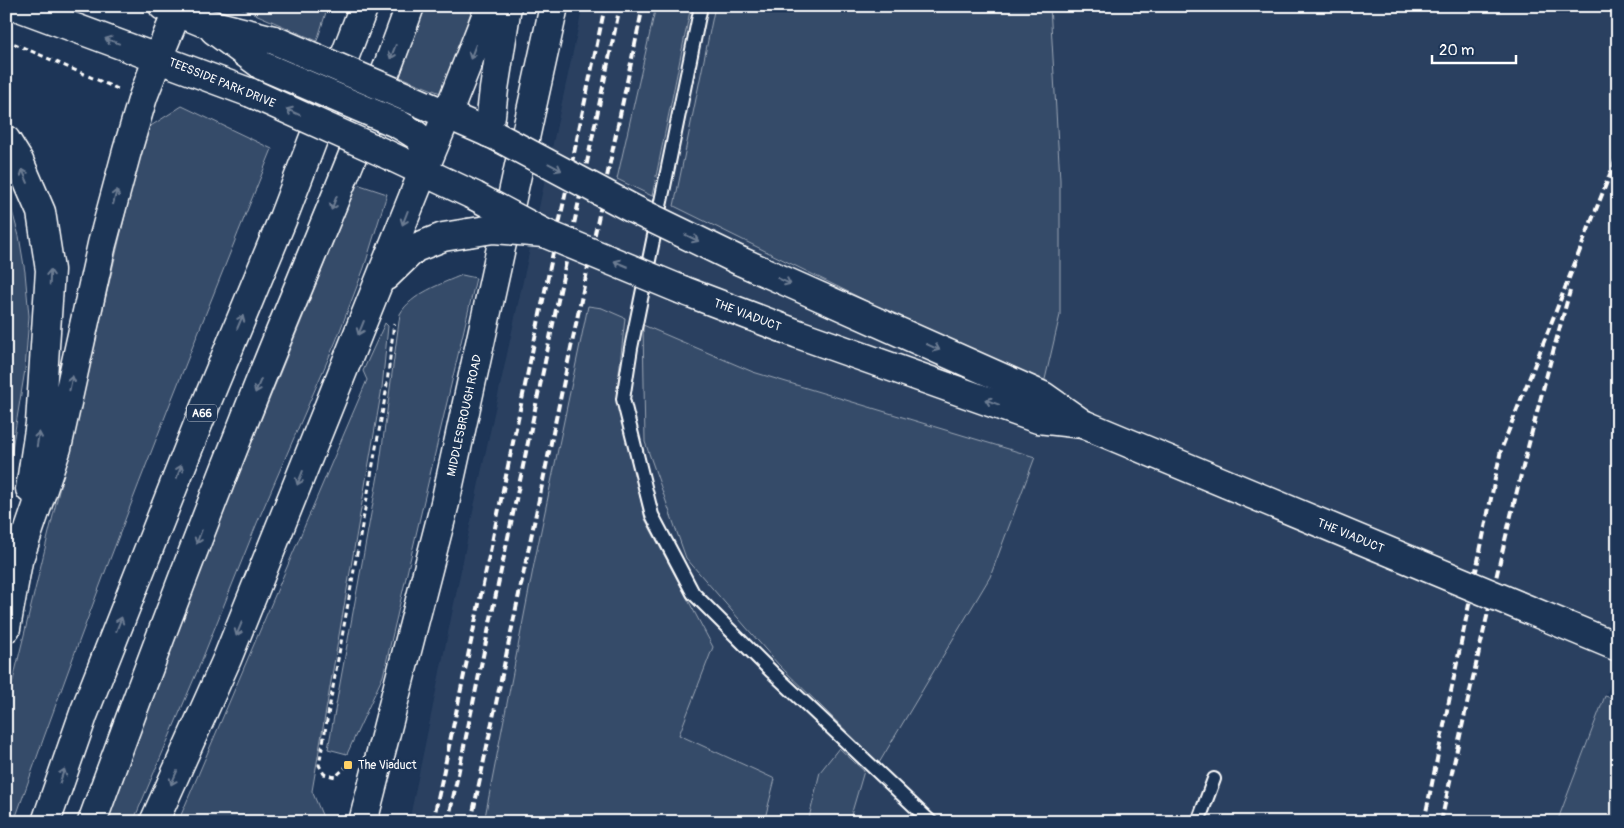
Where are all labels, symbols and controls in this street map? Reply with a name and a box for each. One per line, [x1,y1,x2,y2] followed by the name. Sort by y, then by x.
[1432,32,1515,64] scale bar
[105,36,121,45] one-way arrow
[1439,41,1474,60] text: 20 m
[388,44,397,59] one-way arrow
[468,44,477,59] one-way arrow
[166,55,278,111] street label: TEESSIDE PARK DRIVE
[286,107,301,117] one-way arrow
[547,162,562,172] one-way arrow
[20,168,29,183] one-way arrow
[110,189,120,205] one-way arrow
[328,195,338,210] one-way arrow
[400,209,409,225] one-way arrow
[684,234,699,243] one-way arrow
[614,259,629,269] one-way arrow
[45,269,54,285] one-way arrow
[776,277,791,287] one-way arrow
[712,295,784,335] street label: THE VIADUCT
[235,315,245,330] one-way arrow
[356,320,365,335] one-way arrow
[925,343,940,353] one-way arrow
[444,353,485,478] street label: MIDDLESBROUGH ROAD
[67,376,77,392] one-way arrow
[253,378,263,393] one-way arrow
[985,397,1001,406] one-way arrow
[187,404,217,422] road number: A66
[33,431,43,447] one-way arrow
[175,465,184,481] one-way arrow
[295,470,304,485] one-way arrow
[1315,515,1387,556] street label: THE VIADUCT
[194,529,203,544] one-way arrow
[115,617,125,632] one-way arrow
[234,621,243,636] one-way arrow
[358,758,417,773] place label: The Viaduct
[342,759,354,771] marker: The Viaduct
[58,769,67,784] one-way arrow
[169,770,178,785] one-way arrow

